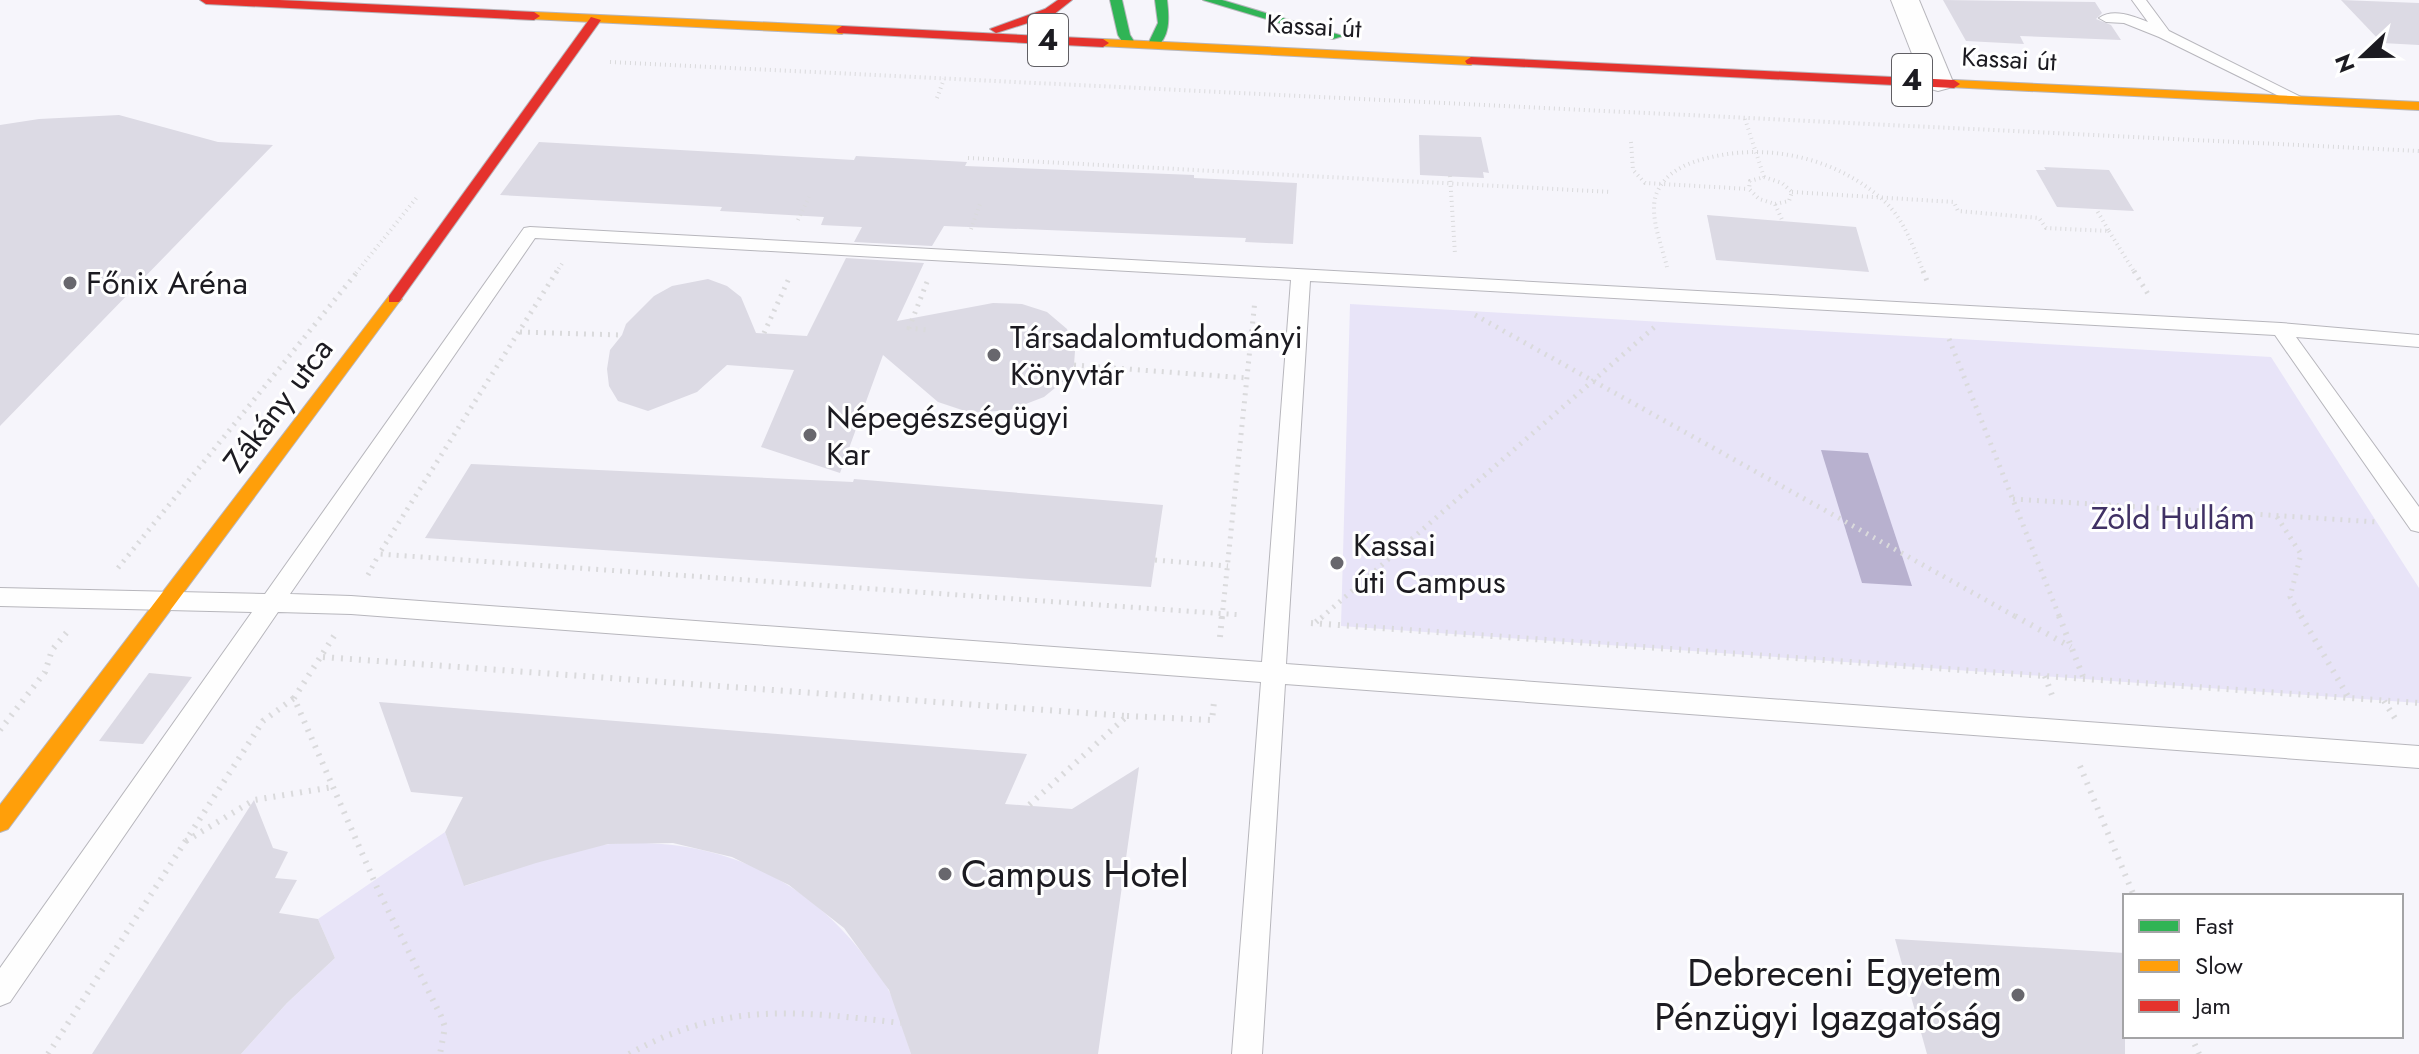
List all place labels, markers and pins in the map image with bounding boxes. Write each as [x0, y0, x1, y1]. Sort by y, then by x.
place label: Főnix Aréna [86, 260, 248, 306]
marker: Főnix Aréna [61, 274, 79, 292]
place label: Társadalomtudományi Könyvtár [1010, 314, 1303, 397]
marker: Társadalomtudományi Könyvtár [985, 346, 1003, 364]
place label: Népegészségügyi Kar [826, 394, 1069, 477]
marker: Népegészségügyi Kar [801, 426, 819, 444]
place label: Kassai úti Campus [1353, 522, 1506, 605]
marker: Kassai úti Campus [1328, 554, 1346, 572]
place label: Campus Hotel [961, 846, 1189, 901]
marker: Campus Hotel [936, 865, 954, 883]
place label: Debreceni Egyetem Pénzügyi Igazgatóság [1654, 945, 2002, 1044]
marker: Debreceni Egyetem Pénzügyi Igazgatóság [2009, 986, 2027, 1004]

